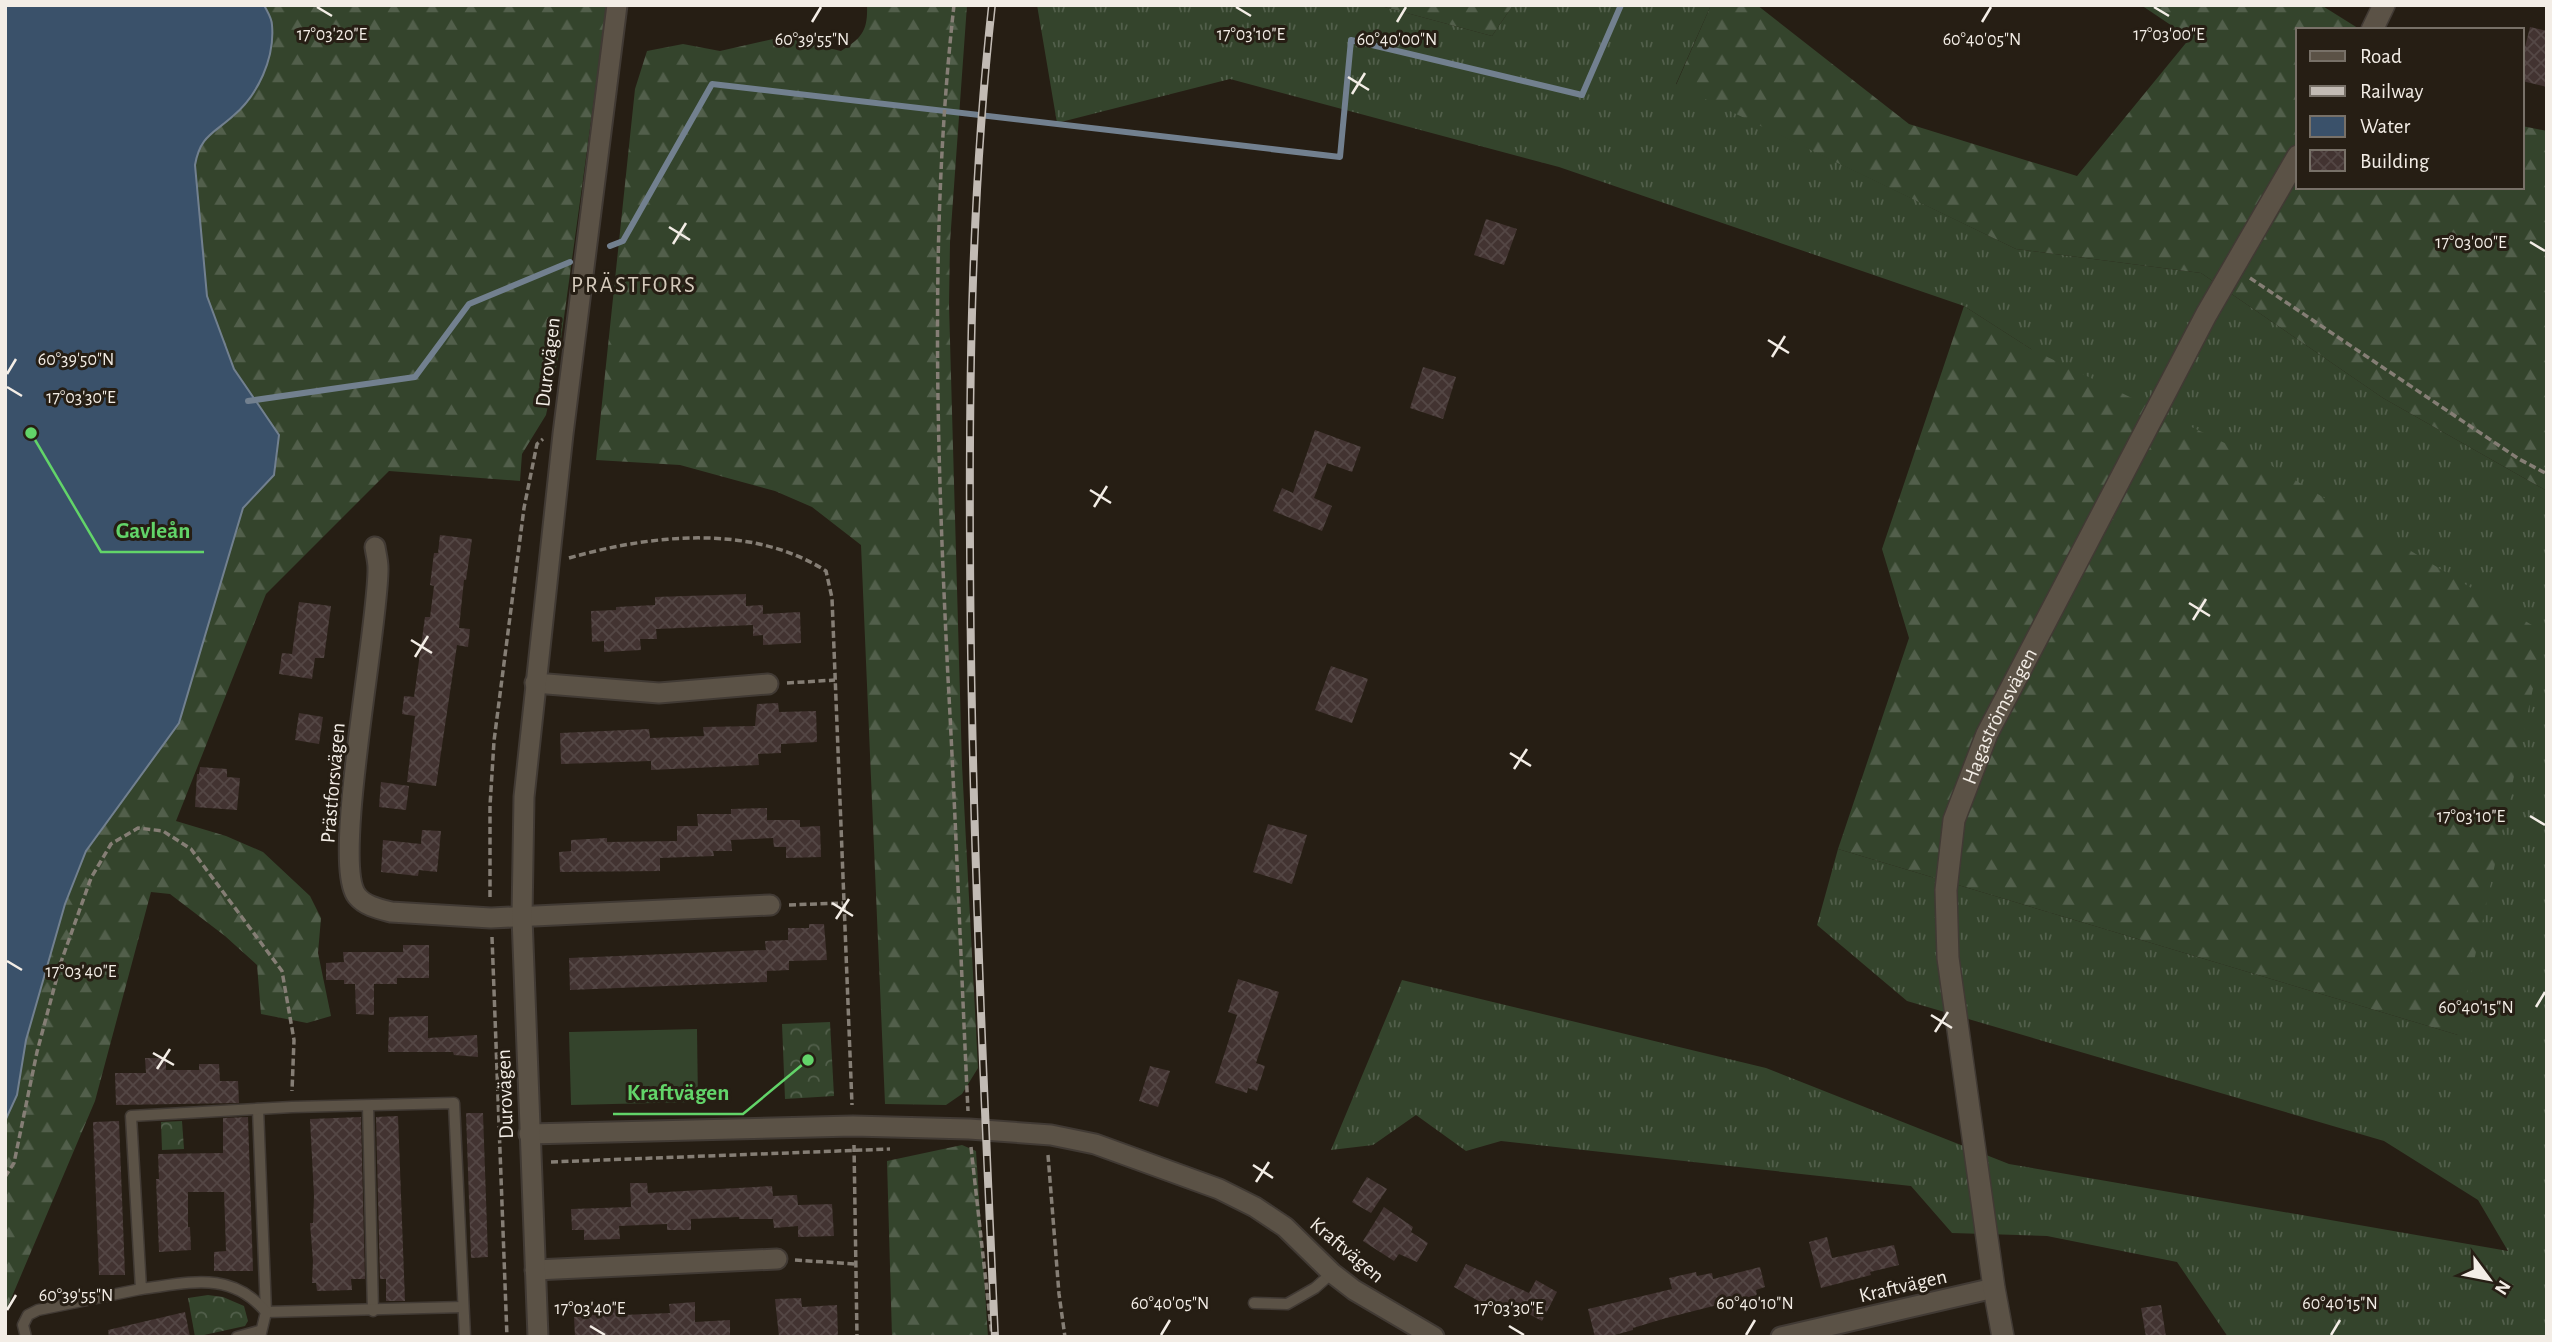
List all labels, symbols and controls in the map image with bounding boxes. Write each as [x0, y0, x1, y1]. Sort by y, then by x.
text: 17°03'20"E [297, 26, 367, 44]
text: 17°03'10"E [1217, 26, 1285, 44]
text: 17°03'00"E [2133, 26, 2205, 44]
legend [2296, 28, 2524, 189]
text: 60°39'55"N [775, 31, 849, 49]
text: 60°40'00"N [1357, 31, 1437, 49]
text: 60°40'05"N [1943, 31, 2021, 49]
text: Road [2360, 46, 2402, 67]
text: Railway [2360, 81, 2423, 102]
text: Water [2360, 116, 2410, 137]
text: Building [2360, 151, 2430, 172]
text: 17°03'00"E [2435, 234, 2507, 252]
district label: PRÄSTFORS [571, 272, 697, 297]
street label: Durovägen [532, 316, 564, 408]
text: 60°39'50"N [38, 351, 114, 369]
text: 17°03'30"E [46, 389, 116, 407]
callout: Gavleån [101, 508, 204, 552]
text: Gavleån [116, 520, 190, 543]
street label: Hagaströmsvägen [1958, 644, 2041, 787]
street label: Prästforsvägen [317, 722, 349, 844]
text: 17°03'10"E [2437, 808, 2505, 826]
text: 17°03'40"E [46, 963, 117, 981]
text: 60°40'15"N [2438, 999, 2514, 1017]
street label: Durovägen [493, 1049, 517, 1139]
callout: Kraftvägen [613, 1070, 743, 1114]
text: Kraftvägen [627, 1082, 729, 1105]
street label: Kraftvägen [1306, 1213, 1388, 1287]
north arrow [2454, 1244, 2524, 1314]
street label: Kraftvägen [1857, 1266, 1949, 1306]
text: N [2491, 1277, 2514, 1298]
text: 60°39'55"N [39, 1287, 113, 1305]
text: 60°40'05"N [1131, 1295, 1209, 1313]
text: 60°40'10"N [1716, 1295, 1794, 1313]
text: 60°40'15"N [2302, 1295, 2378, 1313]
text: 17°03'40"E [555, 1300, 626, 1318]
text: 17°03'30"E [1474, 1300, 1544, 1318]

